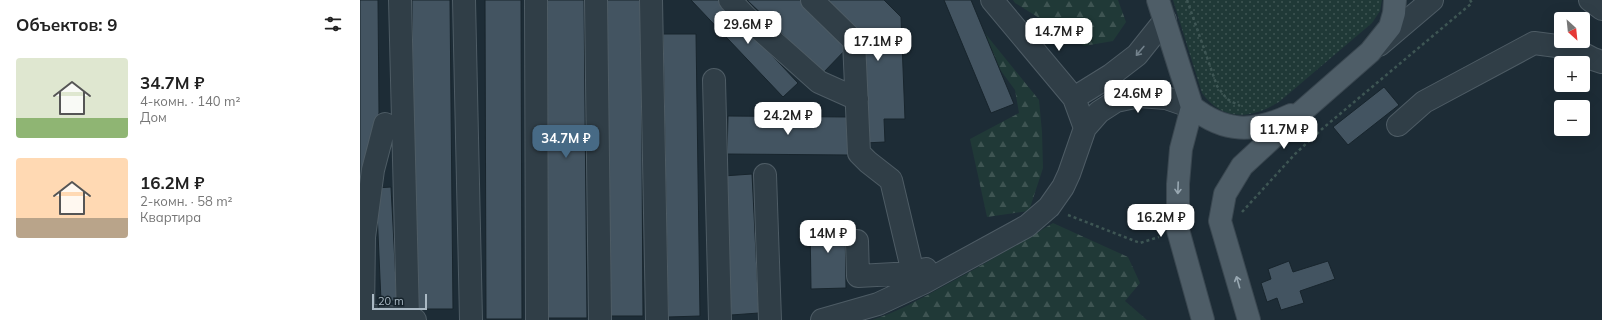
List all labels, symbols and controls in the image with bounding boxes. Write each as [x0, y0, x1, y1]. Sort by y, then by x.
pin: 29.6M ₽ [711, 11, 785, 45]
north arrow [1554, 12, 1590, 48]
map controls [1554, 12, 1590, 136]
icon: filters [322, 13, 344, 35]
text: Объектов: 9 [16, 14, 117, 35]
text: 29.6M ₽ [723, 16, 773, 32]
pin: 14.7M ₽ [1022, 18, 1096, 52]
text: 14.7M ₽ [1034, 23, 1084, 39]
pin: 17.1M ₽ [841, 28, 915, 62]
text: 17.1M ₽ [853, 33, 903, 49]
one-way arrow [1136, 45, 1145, 56]
button: + [1554, 56, 1590, 92]
text: 34.7M ₽ [140, 72, 204, 93]
icon: home [48, 74, 96, 122]
pin: 24.6M ₽ [1101, 80, 1175, 114]
text: 24.6M ₽ [1113, 85, 1163, 101]
text: 4-комн. · 140 m² [140, 93, 240, 109]
button: − [1554, 100, 1590, 136]
pin: 24.2M ₽ [751, 102, 825, 136]
text: 24.2M ₽ [763, 107, 813, 123]
text: Дом [140, 109, 167, 125]
pin: 11.7M ₽ [1247, 116, 1321, 150]
text: 11.7M ₽ [1259, 121, 1309, 137]
pin: 34.7M ₽ [529, 125, 603, 159]
text: 34.7M ₽ [541, 130, 591, 146]
text: 16.2M ₽ [140, 172, 204, 193]
icon: home [48, 174, 96, 222]
one-way arrow [1174, 181, 1182, 194]
text: 2-комн. · 58 m² [140, 193, 233, 209]
pin: 16.2M ₽ [1124, 204, 1198, 238]
text: Квартира [140, 209, 201, 225]
text: 16.2M ₽ [1136, 209, 1186, 225]
pin: 14M ₽ [800, 220, 856, 254]
text: 14M ₽ [809, 225, 847, 241]
one-way arrow [1234, 276, 1241, 289]
scale bar [372, 292, 427, 311]
text: 20 m [378, 294, 404, 308]

